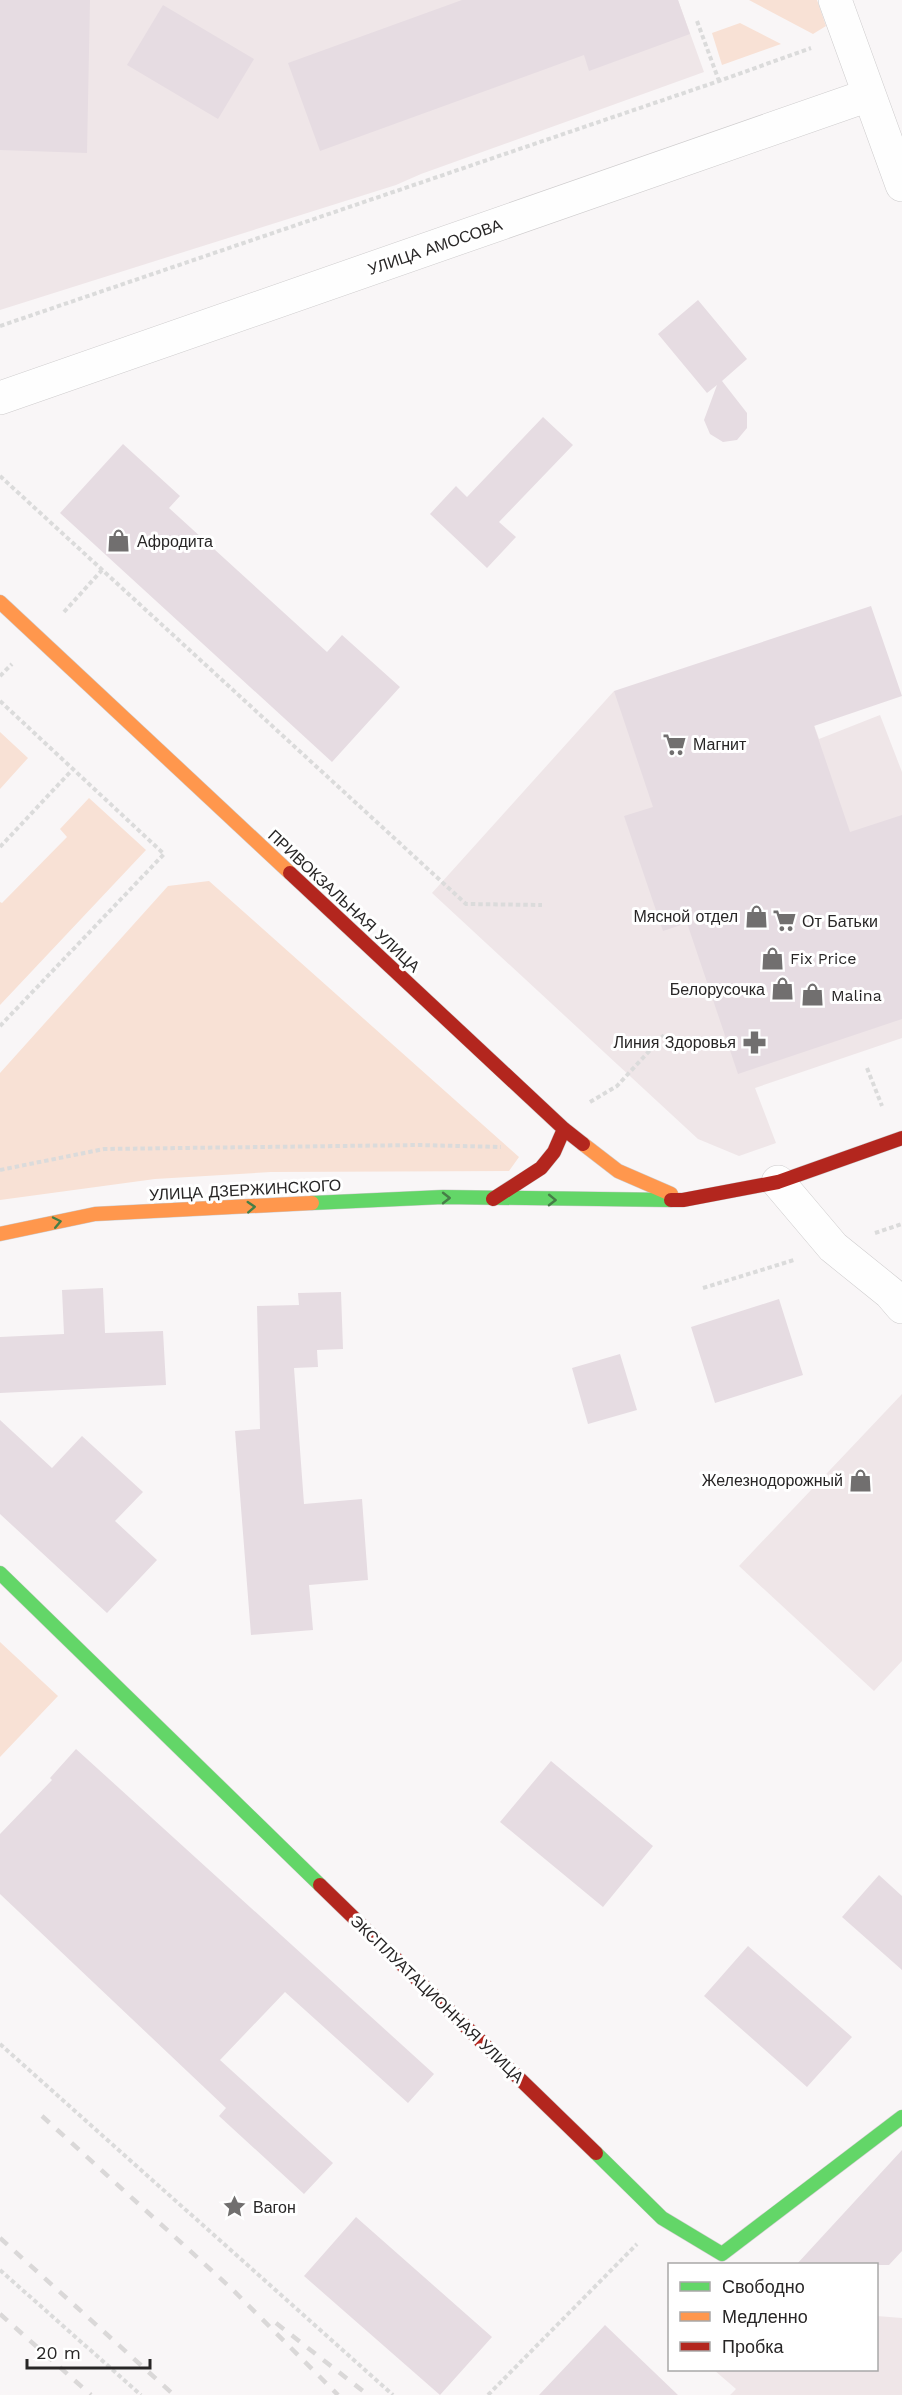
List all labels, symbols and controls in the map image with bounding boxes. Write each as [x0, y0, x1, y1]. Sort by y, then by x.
street label: УЛИЦА АМОСОВА [365, 215, 505, 279]
shop icon: Афродита [106, 528, 132, 554]
place label: Афродита [137, 532, 213, 551]
supermarket icon: Магнит [662, 731, 688, 757]
place label: Магнит [693, 735, 747, 754]
street label: ПРИВОКЗАЛЬНАЯ УЛИЦА [264, 826, 424, 977]
shop icon: Мясной отдел [743, 903, 769, 929]
place label: Мясной отдел [633, 907, 738, 926]
supermarket icon: От Батьки [771, 908, 797, 934]
place label: От Батьки [802, 912, 878, 931]
shop icon: Fix Price [759, 945, 785, 971]
place label: Fix Price [790, 949, 856, 968]
shop icon: Белорусочка [770, 976, 796, 1002]
place label: Белорусочка [670, 980, 765, 999]
shop icon: Malina [800, 982, 826, 1008]
place label: Malina [831, 986, 882, 1005]
pharmacy icon: Линия Здоровья [741, 1029, 767, 1055]
place label: Линия Здоровья [613, 1033, 736, 1052]
street label: УЛИЦА ДЗЕРЖИНСКОГО [148, 1175, 342, 1205]
one-way arrow [442, 1192, 451, 1204]
one-way arrow [547, 1193, 556, 1206]
one-way arrow [247, 1200, 256, 1213]
one-way arrow [52, 1216, 62, 1229]
shop icon: Железнодорожный [848, 1467, 874, 1493]
place label: Железнодорожный [702, 1471, 843, 1490]
street label: ЭКСПЛУАТАЦИОННАЯ УЛИЦА [346, 1911, 528, 2087]
place icon: Вагон [222, 2194, 248, 2220]
place label: Вагон [253, 2198, 296, 2217]
legend [668, 2263, 878, 2371]
text: Свободно [722, 2276, 805, 2297]
text: Медленно [722, 2306, 808, 2327]
scale bar [27, 2332, 150, 2370]
text: Пробка [722, 2336, 785, 2357]
text: 20 m [36, 2342, 81, 2363]

